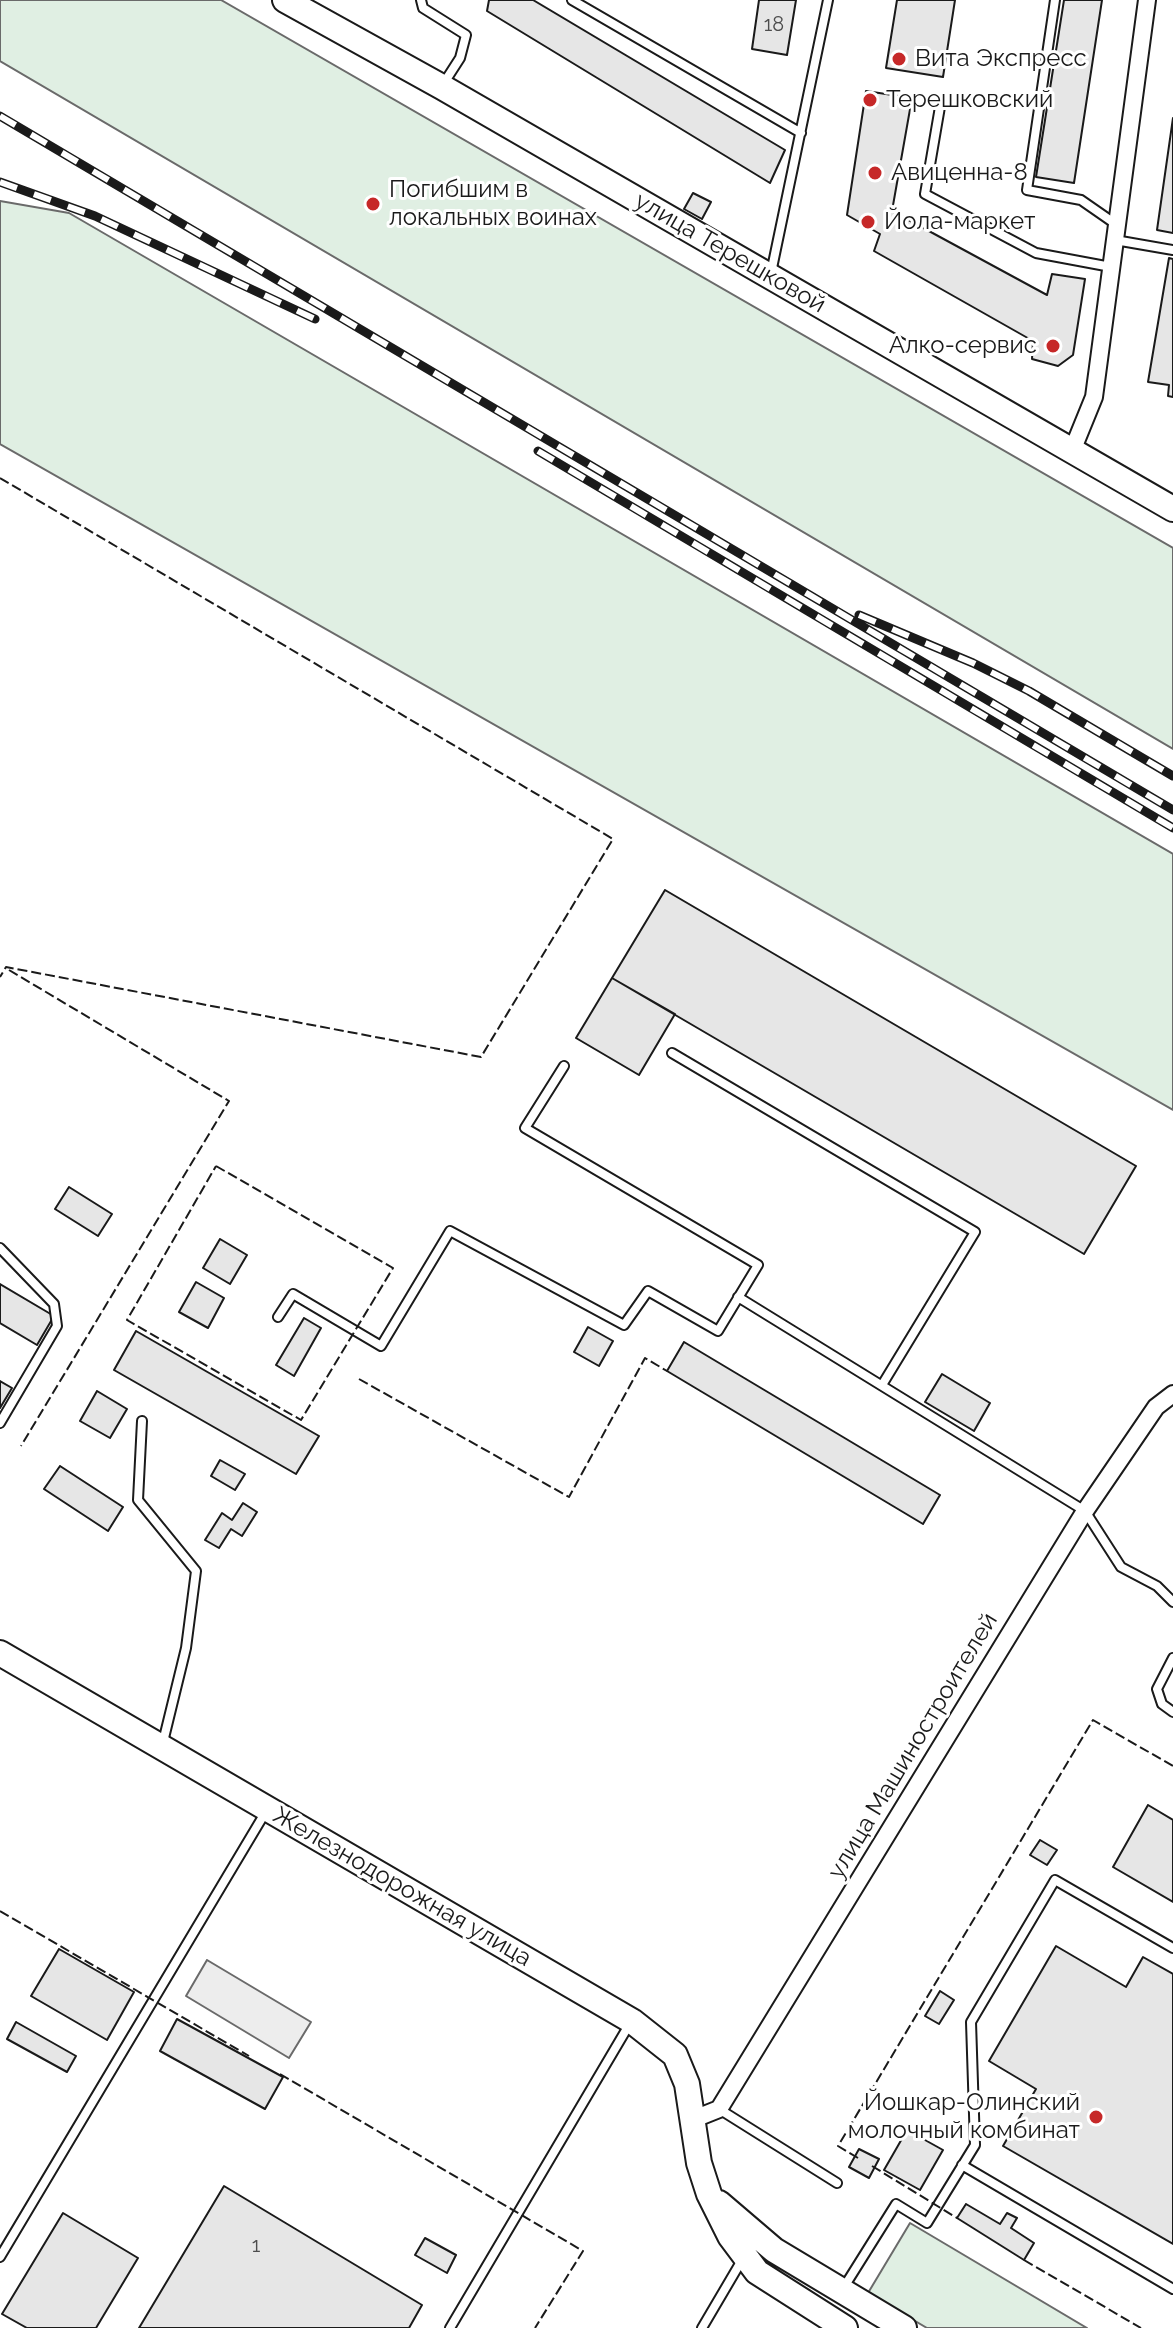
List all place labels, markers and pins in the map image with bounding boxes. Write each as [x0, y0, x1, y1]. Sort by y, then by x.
place label: Вита Экспресс [915, 45, 1087, 73]
marker: Вита Экспресс [890, 50, 908, 68]
place label: Терешковский [886, 86, 1053, 114]
marker: Терешковский [861, 91, 879, 109]
place label: Авиценна-8 [891, 159, 1028, 187]
marker: Авиценна-8 [866, 164, 884, 182]
place label: Погибшим в локальных воинах [389, 176, 597, 232]
marker: Погибшим в локальных воинах [364, 195, 382, 213]
place label: Йола-маркет [884, 208, 1035, 236]
marker: Йола-маркет [859, 213, 877, 231]
place label: Алко-сервис [889, 332, 1037, 360]
marker: Алко-сервис [1044, 337, 1062, 355]
place label: Йошкар-Олинский молочный комбинат [848, 2089, 1080, 2145]
marker: Йошкар-Олинский молочный комбинат [1087, 2108, 1105, 2126]

